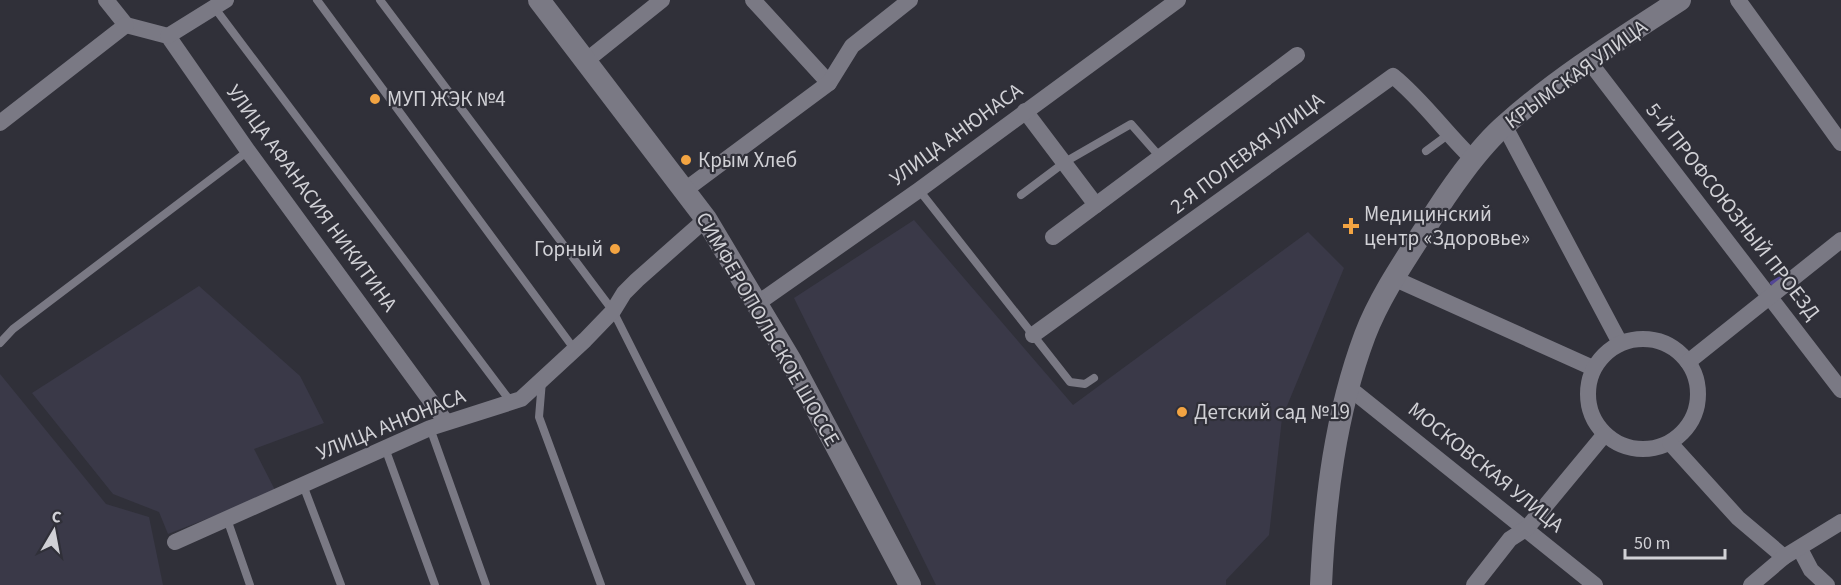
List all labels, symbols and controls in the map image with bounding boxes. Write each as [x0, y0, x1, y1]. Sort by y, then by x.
street label: КРЫМСКАЯ УЛИЦА [1499, 12, 1654, 136]
street label: УЛИЦА АНЮНАСА [883, 75, 1029, 193]
street label: УЛИЦА АФАНАСИЯ НИКИТИНА [219, 78, 405, 318]
place label: МУП ЖЭК №4 [387, 84, 506, 114]
street label: 2-Я ПОЛЕВАЯ УЛИЦА [1164, 85, 1331, 221]
marker: МУП ЖЭК №4 [368, 92, 382, 106]
street label: 5-Й ПРОФСОЮЗНЫЙ ПРОЕЗД [1639, 96, 1827, 326]
place label: Крым Хлеб [698, 145, 797, 175]
marker: Крым Хлеб [679, 153, 693, 167]
place label: Медицинский центр «Здоровье» [1364, 199, 1530, 253]
street label: СИМФЕРОПОЛЬСКОЕ ШОССЕ [689, 206, 847, 452]
marker: Медицинский центр «Здоровье» [1342, 217, 1360, 235]
place label: Горный [534, 234, 603, 264]
marker: Горный [608, 242, 622, 256]
street label: УЛИЦА АНЮНАСА [312, 380, 470, 468]
street label: МОСКОВСКАЯ УЛИЦА [1402, 395, 1571, 540]
place label: Детский сад №19 [1194, 397, 1350, 427]
marker: Детский сад №19 [1175, 405, 1189, 419]
north arrow [24, 501, 84, 561]
text: С [50, 506, 63, 529]
scale bar [1625, 522, 1726, 560]
text: 50 m [1634, 531, 1670, 556]

